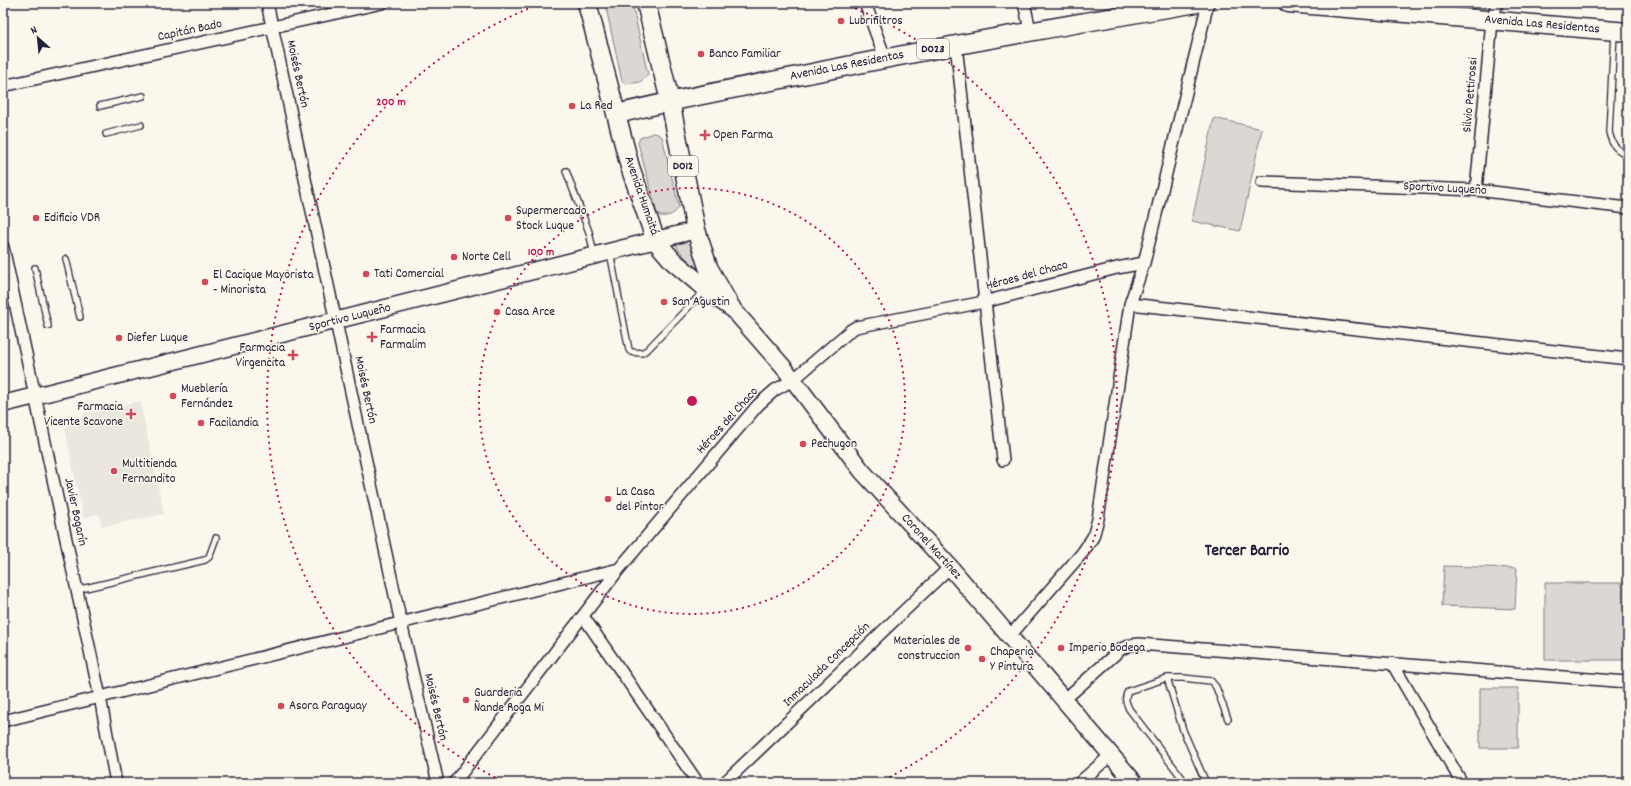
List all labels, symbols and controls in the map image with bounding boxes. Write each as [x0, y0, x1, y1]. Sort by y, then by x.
street label: Avenida Las Residentas [1484, 10, 1600, 40]
place label: Lubrifiltros [849, 12, 903, 31]
street label: Capitán Bado [156, 15, 224, 47]
marker: Lubrifiltros [836, 16, 846, 26]
north arrow [18, 18, 58, 58]
text: N [28, 22, 41, 39]
street label: Moisés Bertón [281, 38, 313, 110]
road number: D023 [917, 39, 949, 59]
place label: Banco Familiar [709, 45, 781, 64]
street label: Avenida Las Residentas [788, 46, 906, 86]
marker: Banco Familiar [696, 49, 706, 59]
street label: Silvio Pettirossi [1458, 56, 1484, 133]
text: 200 m [376, 94, 406, 111]
place label: La Red [580, 97, 613, 116]
marker: La Red [567, 101, 577, 111]
place label: Open Farma [713, 126, 774, 145]
marker: Open Farma [700, 130, 710, 140]
street label: Avenida Humaitá [619, 154, 664, 239]
road number: D012 [668, 156, 698, 176]
street label: Sportivo Luqueño [1403, 177, 1487, 201]
place label: Supermercado Stock Luque [516, 202, 587, 236]
place label: Edificio VDR [44, 209, 100, 228]
marker: Edificio VDR [31, 213, 41, 223]
marker: Supermercado Stock Luque [503, 213, 513, 223]
text: 100 m [528, 244, 554, 261]
place label: Norte Cell [462, 248, 511, 267]
marker: Norte Cell [449, 252, 459, 262]
street label: Héroes del Chaco [984, 256, 1070, 296]
place label: Tati Comercial [374, 265, 444, 284]
place label: El Cacique Mayorista - Minorista [213, 266, 314, 300]
marker: Tati Comercial [361, 269, 371, 279]
marker: El Cacique Mayorista - Minorista [200, 277, 210, 287]
place label: San Agustin [672, 293, 730, 312]
marker: San Agustin [659, 297, 669, 307]
street label: Sportivo Luqueño [307, 299, 393, 337]
place label: Casa Arce [505, 303, 555, 322]
marker: Casa Arce [492, 307, 502, 317]
place label: Farmacia Farmalim [380, 321, 426, 355]
place label: Diefer Luque [127, 329, 188, 348]
marker: Farmacia Farmalim [367, 332, 377, 342]
marker: Diefer Luque [114, 333, 124, 343]
place label: Farmacia Virgencita [236, 339, 286, 373]
marker: Farmacia Virgencita [288, 350, 298, 360]
street label: Moisés Bertón [349, 354, 381, 426]
place label: Mueblería Fernández [181, 380, 233, 414]
street label: Héroes del Chaco [693, 383, 763, 459]
marker: Mueblería Fernández [168, 391, 178, 401]
centre of rings [685, 394, 699, 408]
place label: Farmacia Vicente Scavone [44, 398, 124, 432]
marker: Farmacia Vicente Scavone [126, 409, 136, 419]
place label: Facilandia [209, 414, 259, 433]
marker: Facilandia [196, 418, 206, 428]
place label: Pechugon [811, 435, 857, 454]
marker: Pechugon [798, 439, 808, 449]
place label: Multitienda Fernandito [122, 455, 177, 489]
marker: Multitienda Fernandito [109, 466, 119, 476]
street label: Javier Bogarín [59, 476, 91, 548]
place label: La Casa del Pintor [616, 483, 664, 517]
marker: La Casa del Pintor [603, 494, 613, 504]
street label: Coronel Martínez [896, 510, 966, 584]
district label: Tercer Barrio [1205, 540, 1290, 564]
street label: Inmaculada Concepción [779, 618, 875, 712]
place label: Materiales de construccion [893, 632, 960, 666]
place label: Imperio Bodega [1069, 639, 1146, 658]
marker: Materiales de construccion [963, 643, 973, 653]
place label: Chaperia Y Pintura [990, 643, 1034, 677]
marker: Imperio Bodega [1056, 643, 1066, 653]
marker: Chaperia Y Pintura [977, 654, 987, 664]
street label: Moisés Bertón [418, 671, 452, 743]
place label: Guarderia Ñande Roga Mi [474, 684, 544, 718]
marker: Guarderia Ñande Roga Mi [461, 695, 471, 705]
place label: Asora Paraguay [289, 697, 368, 716]
marker: Asora Paraguay [276, 701, 286, 711]

